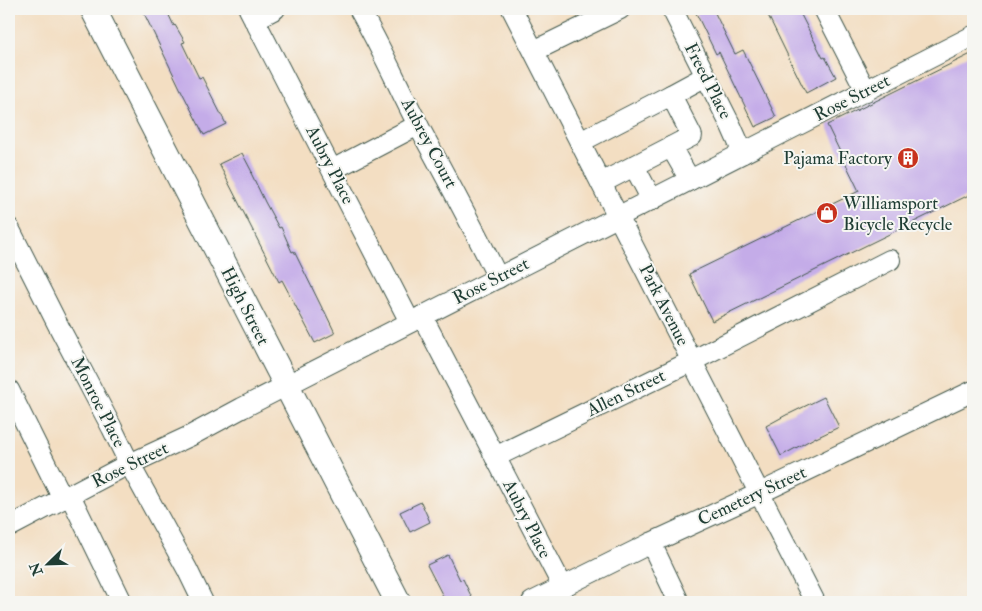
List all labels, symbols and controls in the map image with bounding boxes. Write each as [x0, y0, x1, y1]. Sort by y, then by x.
street label: Freed Place [679, 39, 737, 123]
street label: Rose Street [810, 69, 894, 127]
street label: Aubrey Court [395, 93, 462, 192]
street label: Aubry Place [300, 121, 360, 209]
building icon: Pajama Factory [896, 146, 920, 170]
place label: Pajama Factory [783, 147, 893, 170]
place label: Williamsport Bicycle Recycle [842, 192, 953, 236]
shop icon: Williamsport Bicycle Recycle [815, 201, 839, 225]
street label: Rose Street [449, 252, 533, 310]
street label: Park Avenue [634, 260, 695, 350]
street label: High Street [215, 263, 275, 349]
street label: Monroe Place [65, 353, 131, 452]
street label: Allen Street [582, 364, 669, 422]
street label: Rose Street [88, 437, 172, 493]
street label: Cemetery Street [694, 461, 810, 531]
street label: Aubry Place [497, 475, 557, 563]
north arrow [22, 538, 72, 588]
text: N [26, 559, 47, 579]

